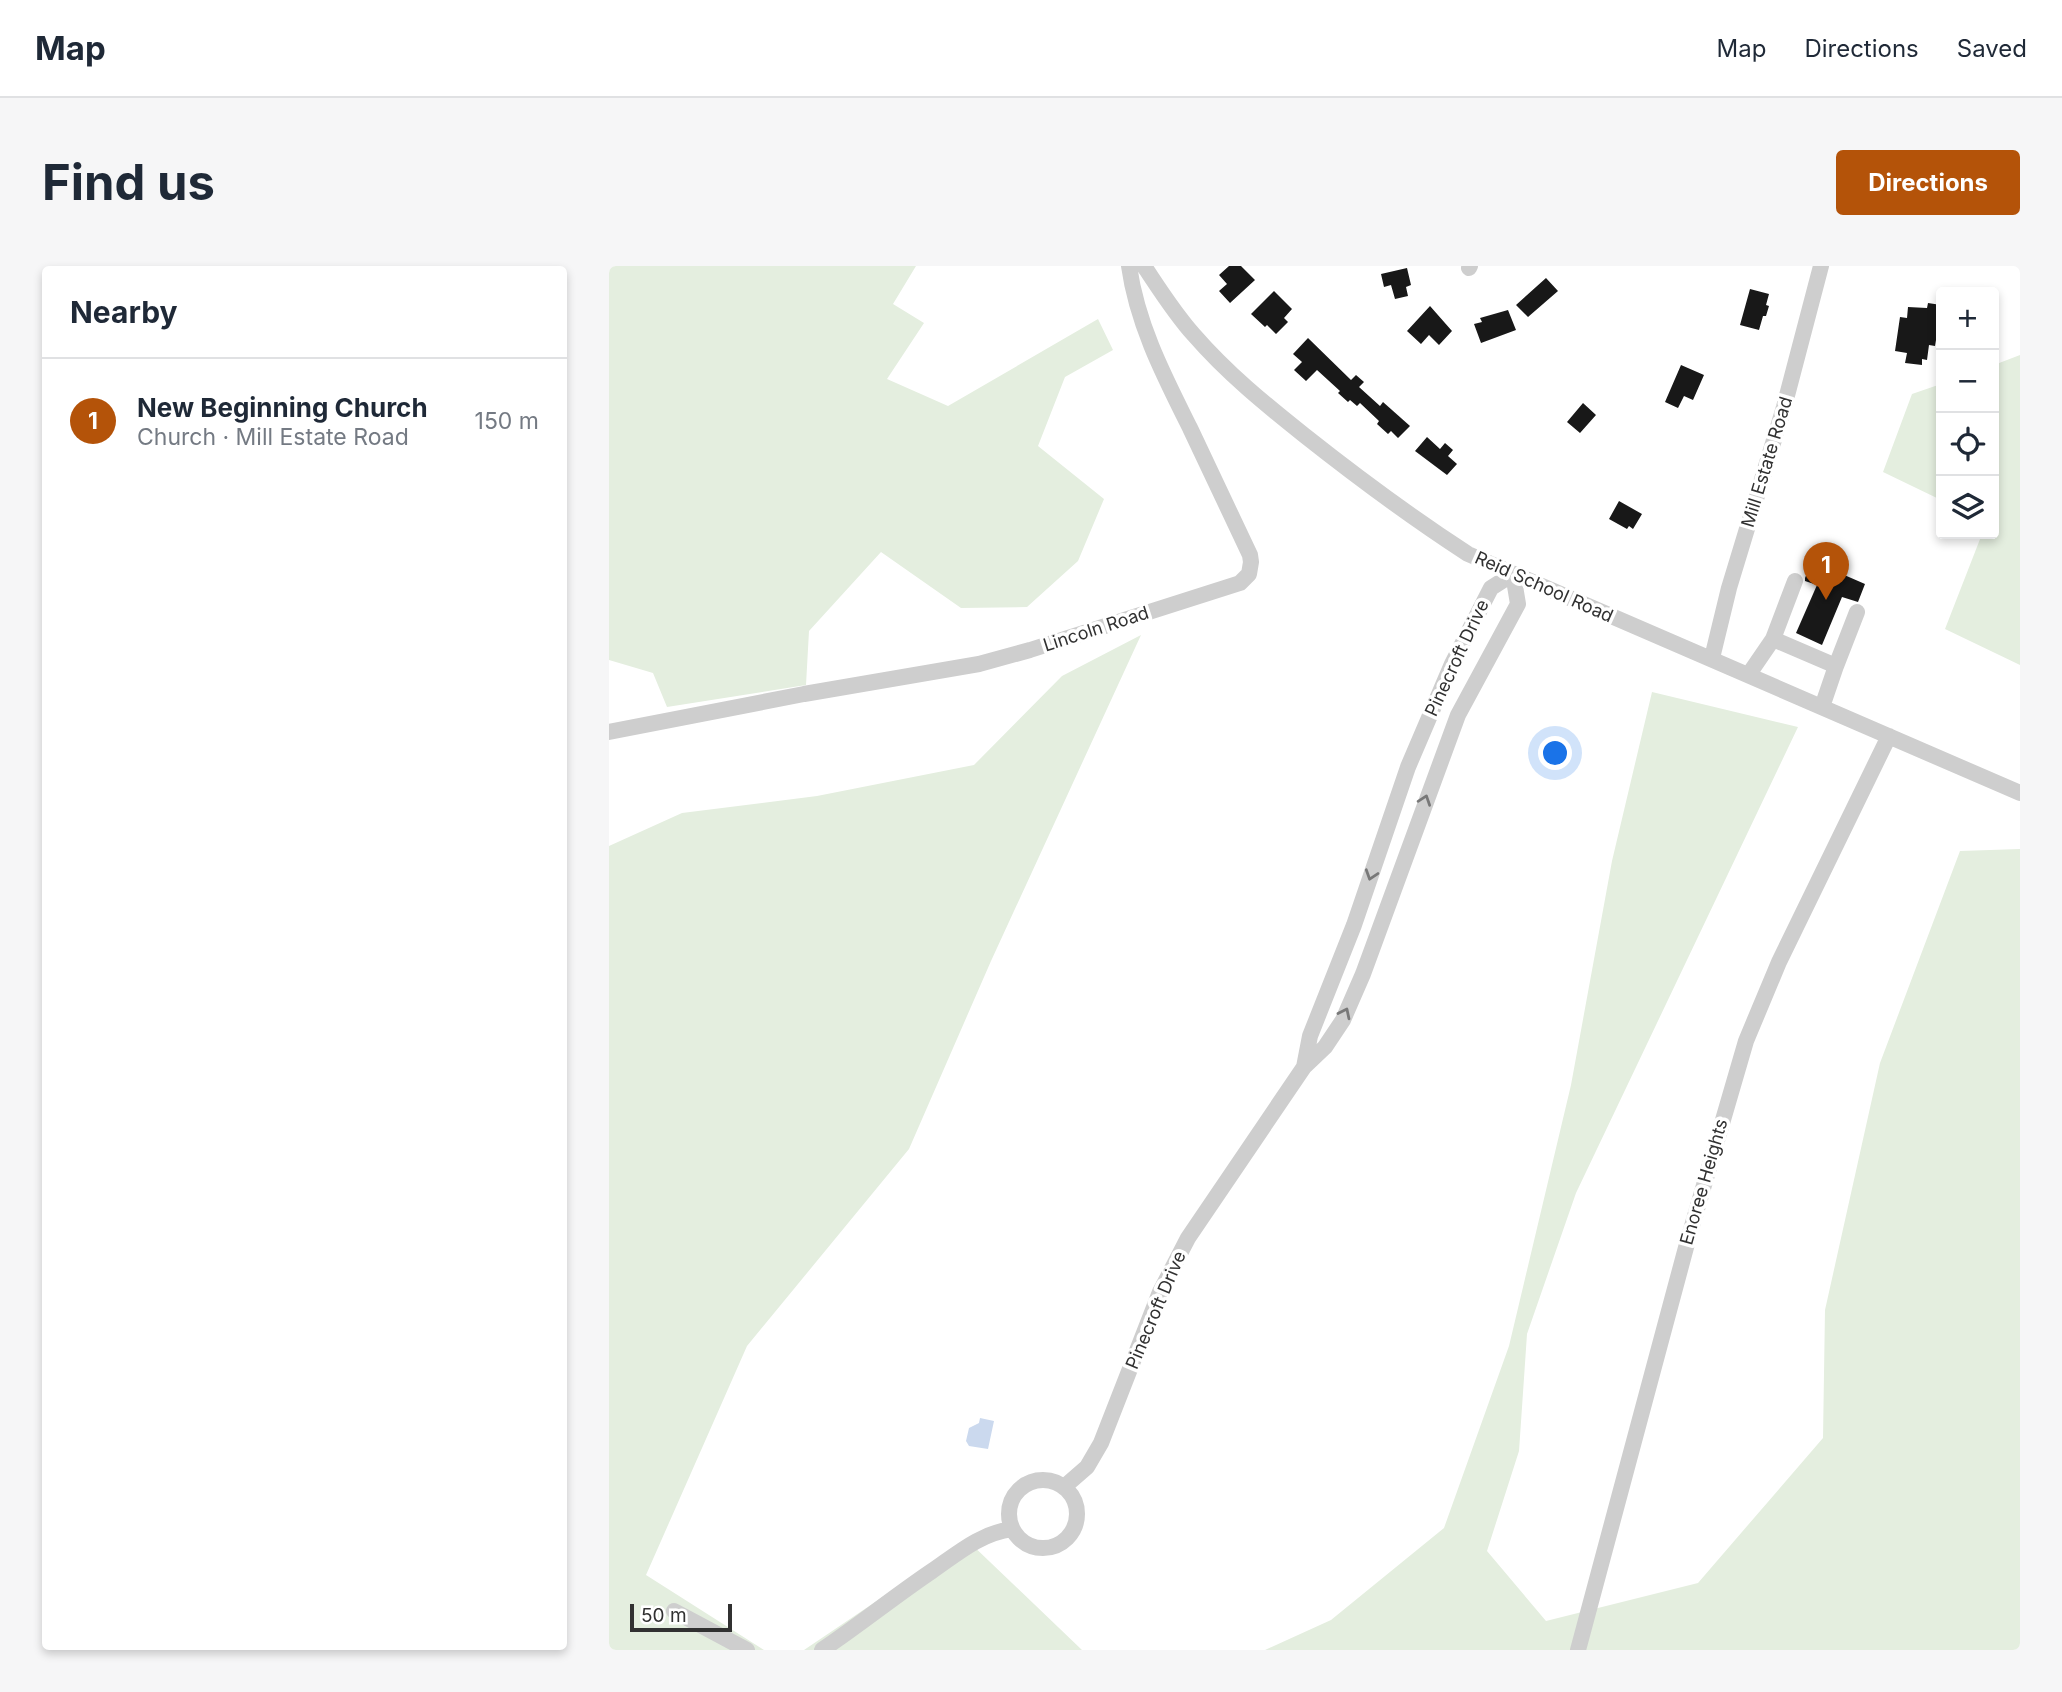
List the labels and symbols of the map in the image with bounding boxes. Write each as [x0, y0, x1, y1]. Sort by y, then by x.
street label: Mill Estate Road [1737, 394, 1796, 530]
pin: 1 [1803, 542, 1849, 600]
street label: Reid School Road [1472, 547, 1617, 626]
street label: Pinecroft Drive [1420, 596, 1493, 719]
street label: Lincoln Road [1040, 602, 1151, 655]
your location [1538, 736, 1572, 770]
one-way arrow [1417, 795, 1431, 807]
one-way arrow [1365, 869, 1379, 881]
one-way arrow [1337, 1008, 1351, 1020]
street label: Enoree Heights [1676, 1117, 1732, 1247]
street label: Pinecroft Drive [1121, 1248, 1190, 1372]
scale bar [630, 1601, 731, 1633]

